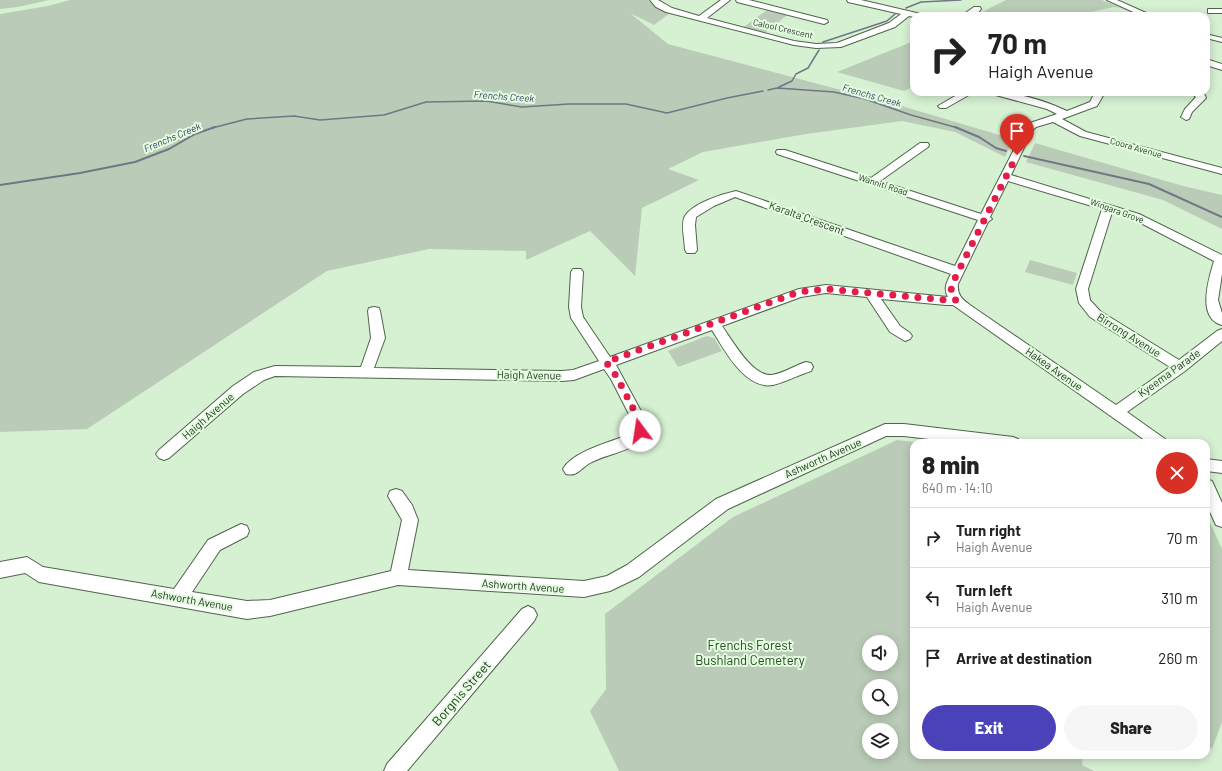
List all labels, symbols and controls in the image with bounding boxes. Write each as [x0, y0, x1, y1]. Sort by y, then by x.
street label: Calool Crescent [752, 16, 814, 41]
text: 70 m [988, 26, 1047, 60]
icon: right [922, 28, 974, 80]
text: Haigh Avenue [988, 60, 1094, 82]
water label: Frenchs Creek [841, 81, 903, 109]
water label: Frenchs Creek [473, 88, 535, 104]
pin [1000, 114, 1034, 155]
water label: Frenchs Creek [142, 120, 202, 154]
icon: arrive [1006, 120, 1028, 142]
street label: Coora Avenue [1109, 135, 1164, 160]
street label: Wanniti Road [857, 171, 909, 198]
street label: Wingara Grove [1089, 196, 1146, 225]
street label: Karalta Crescent [768, 198, 847, 237]
street label: Birrong Avenue [1095, 310, 1164, 359]
street label: Hakea Avenue [1023, 344, 1085, 393]
street label: Kyeema Parade [1135, 346, 1202, 399]
street label: Haigh Avenue [497, 367, 562, 382]
street label: Haigh Avenue [179, 389, 236, 442]
position arrow [619, 410, 661, 452]
street label: Ashworth Avenue [782, 435, 863, 480]
text: 8 min [922, 450, 979, 479]
button: close [1156, 452, 1198, 494]
text: 640 m · 14:10 [922, 480, 993, 496]
text: Turn right [956, 521, 1021, 539]
icon: right [922, 527, 944, 549]
text: 70 m [1167, 529, 1198, 547]
text: Haigh Avenue [956, 539, 1032, 555]
street label: Ashworth Avenue [481, 576, 565, 595]
text: Turn left [956, 581, 1012, 599]
street label: Ashworth Avenue [150, 586, 234, 613]
icon: left [922, 587, 944, 609]
text: 310 m [1161, 589, 1198, 607]
text: Haigh Avenue [956, 599, 1032, 615]
map controls [862, 635, 898, 759]
button: sound [862, 635, 898, 671]
park label: Frenchs Forest Bushland Cemetery [695, 637, 805, 668]
icon: arrive [922, 647, 944, 669]
text: Arrive at destination [956, 649, 1092, 667]
text: 260 m [1158, 649, 1198, 667]
street label: Borgnis Street [428, 657, 494, 729]
button: search [862, 679, 898, 715]
button: Exit [922, 705, 1056, 751]
button: Share [1064, 705, 1198, 751]
button: layers [862, 723, 898, 759]

